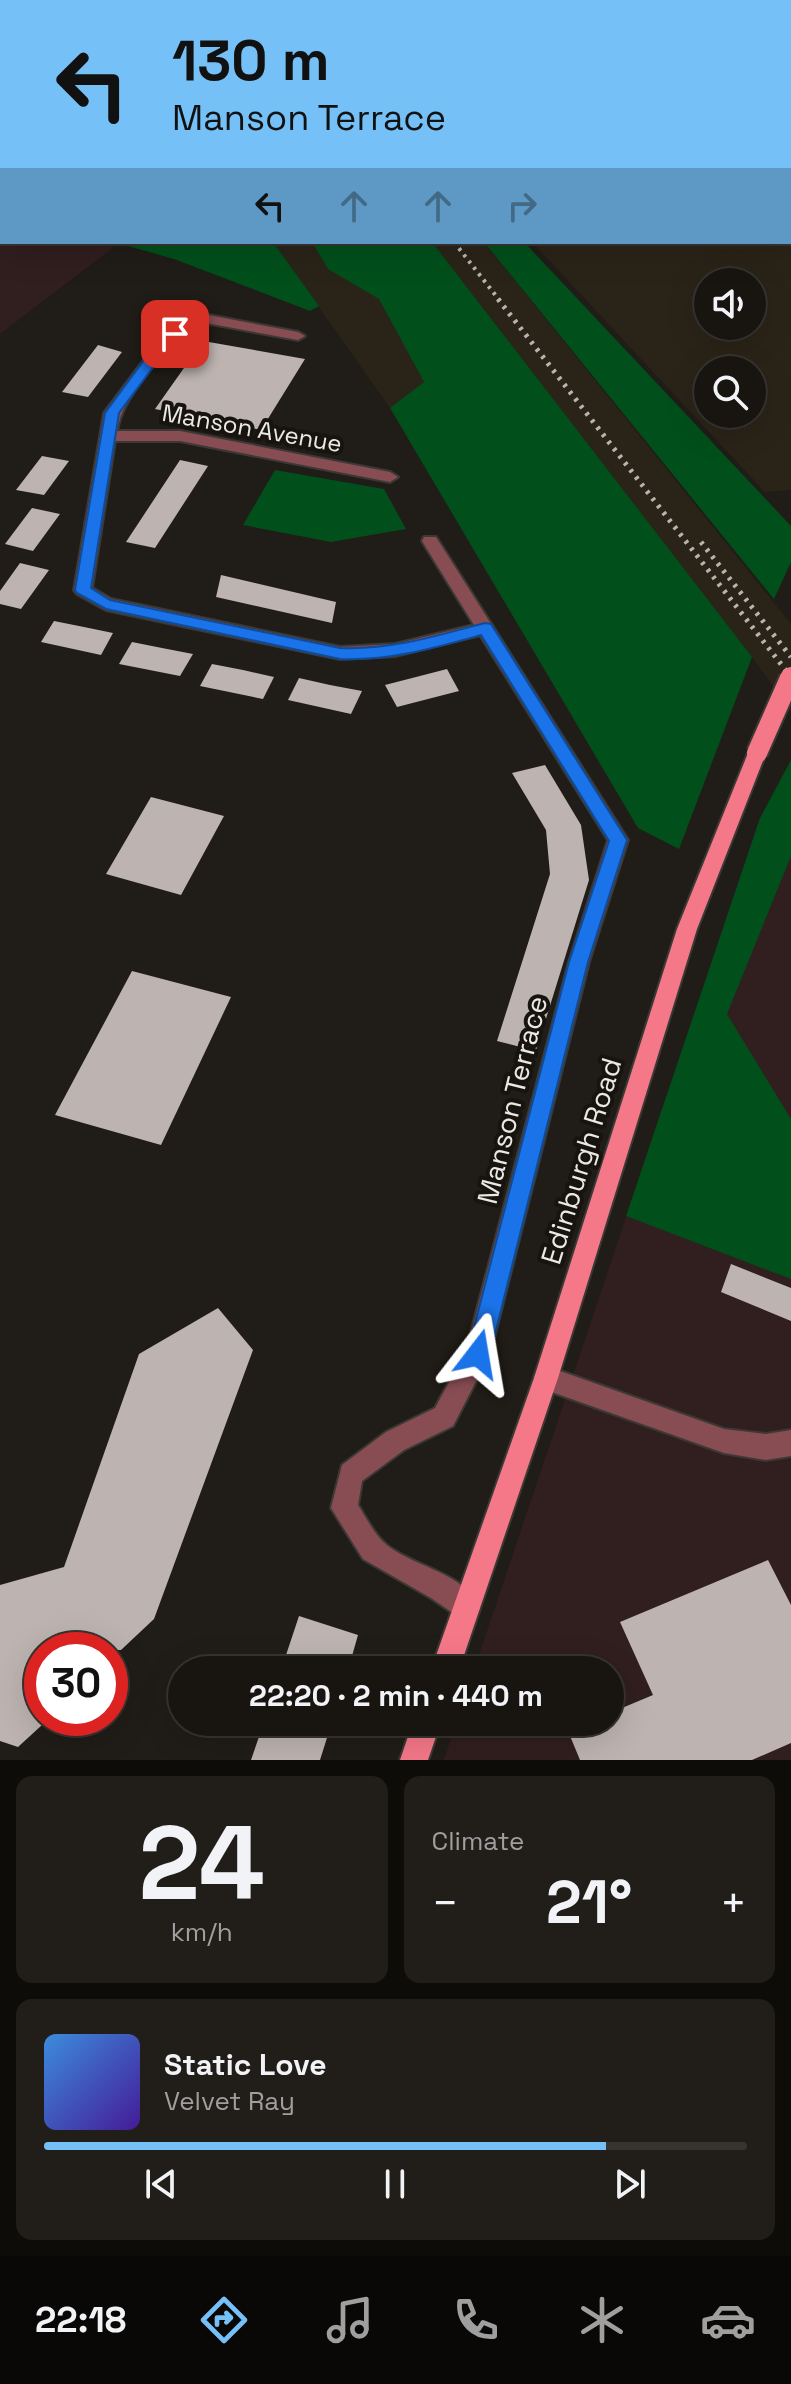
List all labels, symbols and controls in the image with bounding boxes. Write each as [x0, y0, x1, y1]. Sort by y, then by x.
text: 130 m [172, 25, 330, 96]
icon: left [40, 32, 144, 136]
text: Manson Terrace [172, 95, 446, 141]
icon: left [248, 184, 292, 228]
icon: ahead [332, 184, 376, 228]
icon: ahead [416, 184, 460, 228]
icon: right [500, 184, 544, 228]
map controls [694, 268, 766, 428]
button: sound [694, 268, 766, 340]
pin [141, 300, 209, 368]
icon: arrive [153, 312, 197, 356]
button: search [694, 356, 766, 428]
street label: Manson Avenue [160, 397, 344, 459]
street label: Manson Terrace [469, 992, 555, 1208]
street label: Edinburgh Road [532, 1053, 630, 1269]
position arrow [436, 1312, 520, 1396]
speed limit sign: 30 [24, 1632, 128, 1736]
text: 22:20 · 2 min · 440 m [249, 1676, 543, 1715]
text: 24 [139, 1797, 265, 1929]
text: Climate [432, 1824, 524, 1858]
text: 21° [546, 1864, 632, 1941]
text: − [432, 1875, 459, 1931]
text: + [720, 1875, 747, 1931]
text: km/h [171, 1915, 233, 1949]
text: Static Love [164, 2045, 327, 2084]
text: Velvet Ray [164, 2084, 295, 2118]
icon: previous [139, 2162, 183, 2206]
icon: pause [373, 2162, 417, 2206]
icon: next [608, 2162, 652, 2206]
icon: directions [196, 2292, 252, 2348]
icon: music [322, 2292, 378, 2348]
icon: phone [448, 2292, 504, 2348]
icon: climate [574, 2292, 630, 2348]
icon: car [700, 2292, 756, 2348]
text: 22:18 [35, 2297, 126, 2343]

